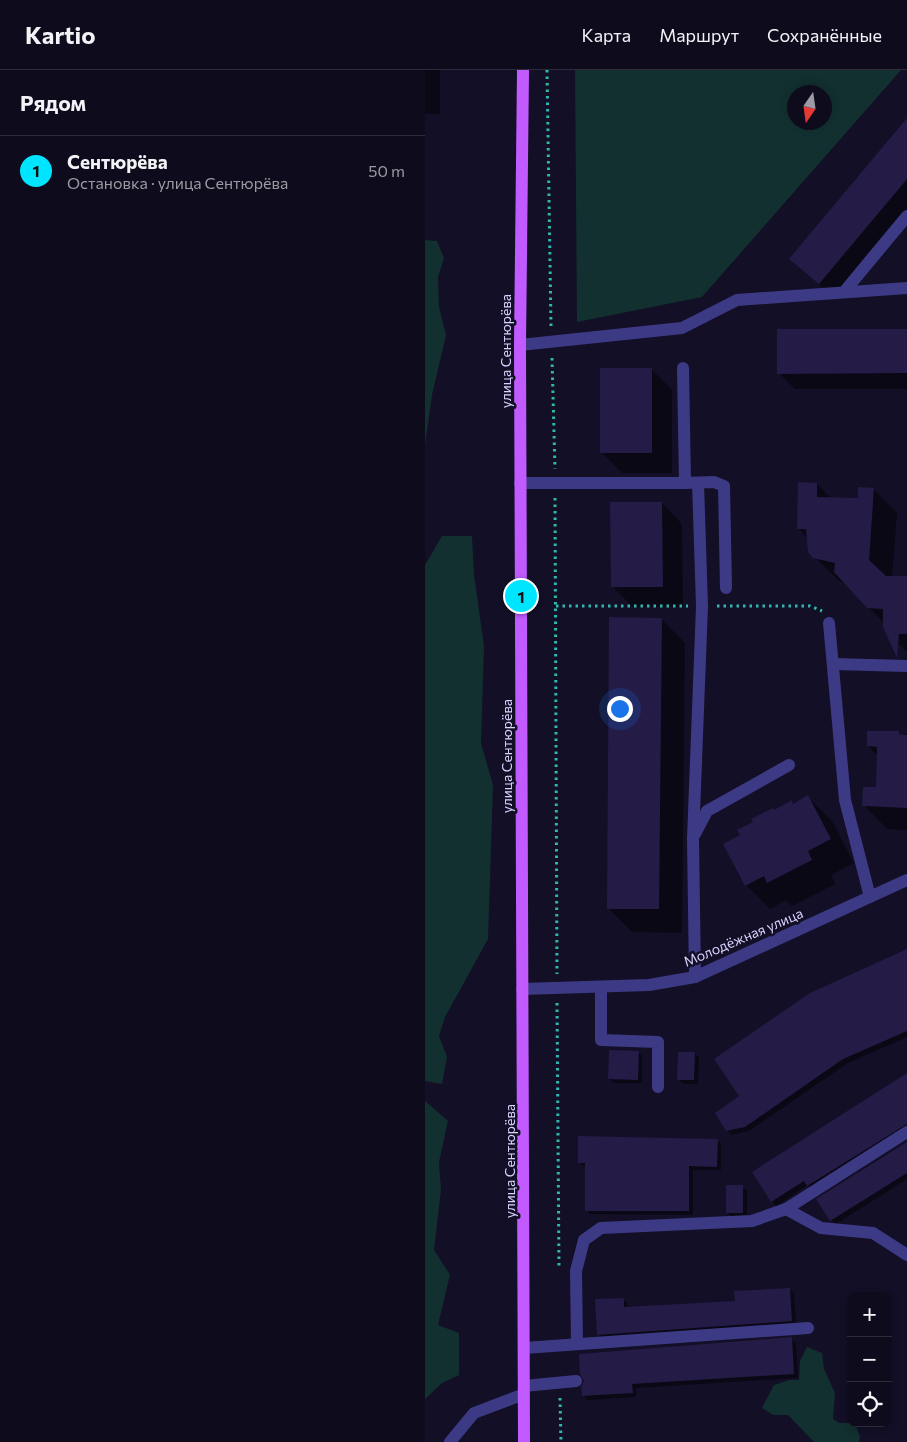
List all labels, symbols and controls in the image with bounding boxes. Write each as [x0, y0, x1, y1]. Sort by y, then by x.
text: Kartio [25, 20, 95, 49]
text: Карта [582, 24, 631, 46]
text: Маршрут [659, 24, 739, 46]
text: Сохранённые [767, 24, 882, 46]
north arrow [787, 85, 832, 130]
text: Рядом [20, 90, 86, 115]
text: Сентюрёва [67, 150, 168, 173]
text: 1 [32, 161, 40, 180]
text: 50 m [368, 161, 405, 180]
text: Остановка · улица Сентюрёва [67, 173, 288, 192]
street label: улица Сентюрёва [497, 294, 514, 408]
pin: 1 [505, 577, 537, 615]
your location [607, 696, 633, 722]
street label: улица Сентюрёва [498, 699, 515, 813]
street label: Молодёжная улица [681, 904, 805, 970]
street label: улица Сентюрёва [501, 1104, 518, 1218]
map controls [847, 1292, 892, 1427]
button: + [847, 1292, 892, 1337]
button: − [847, 1337, 892, 1382]
button: locate [847, 1382, 892, 1427]

